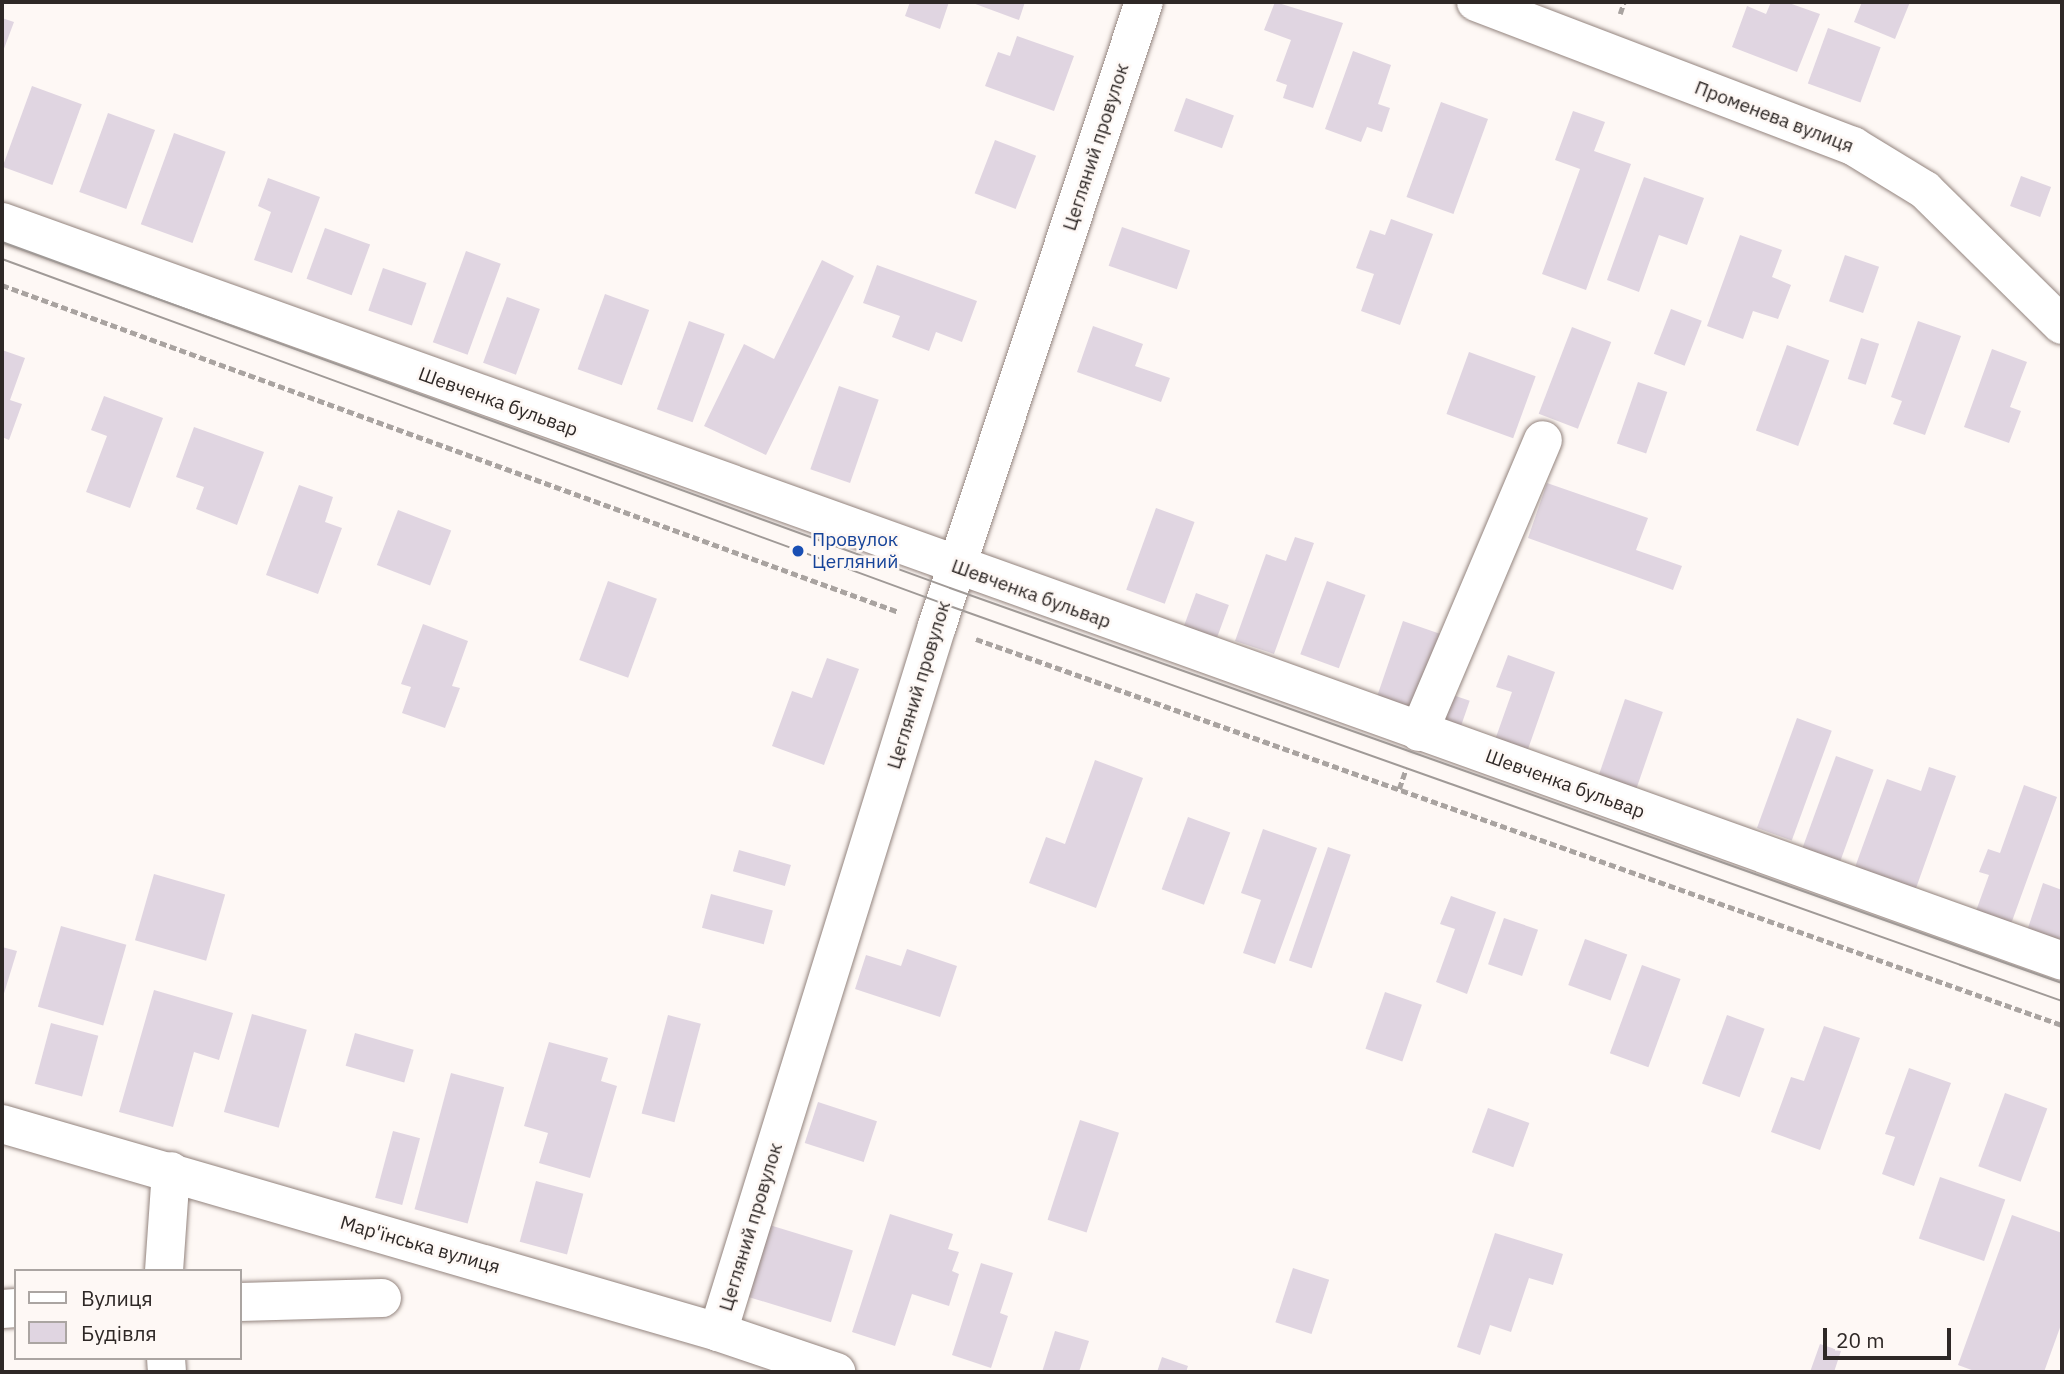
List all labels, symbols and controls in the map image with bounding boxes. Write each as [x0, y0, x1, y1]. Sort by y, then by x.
street label: Цегляний провулок [1058, 60, 1134, 234]
street label: Променева вулиця [1691, 76, 1857, 158]
street label: Шевченка бульвар [415, 363, 581, 441]
place label: Провулок Цегляний [812, 529, 898, 573]
marker: Провулок Цегляний [790, 543, 806, 559]
street label: Шевченка бульвар [948, 555, 1114, 633]
street label: Цегляний провулок [883, 598, 955, 772]
street label: Шевченка бульвар [1482, 745, 1648, 823]
street label: Цегляний провулок [715, 1140, 787, 1314]
street label: Мар'їнська вулиця [338, 1211, 502, 1279]
legend [14, 1269, 242, 1360]
text: Вулиця [81, 1284, 153, 1312]
scale bar [1826, 1314, 1954, 1358]
text: Будівля [81, 1319, 157, 1347]
text: 20 m [1836, 1326, 1885, 1354]

